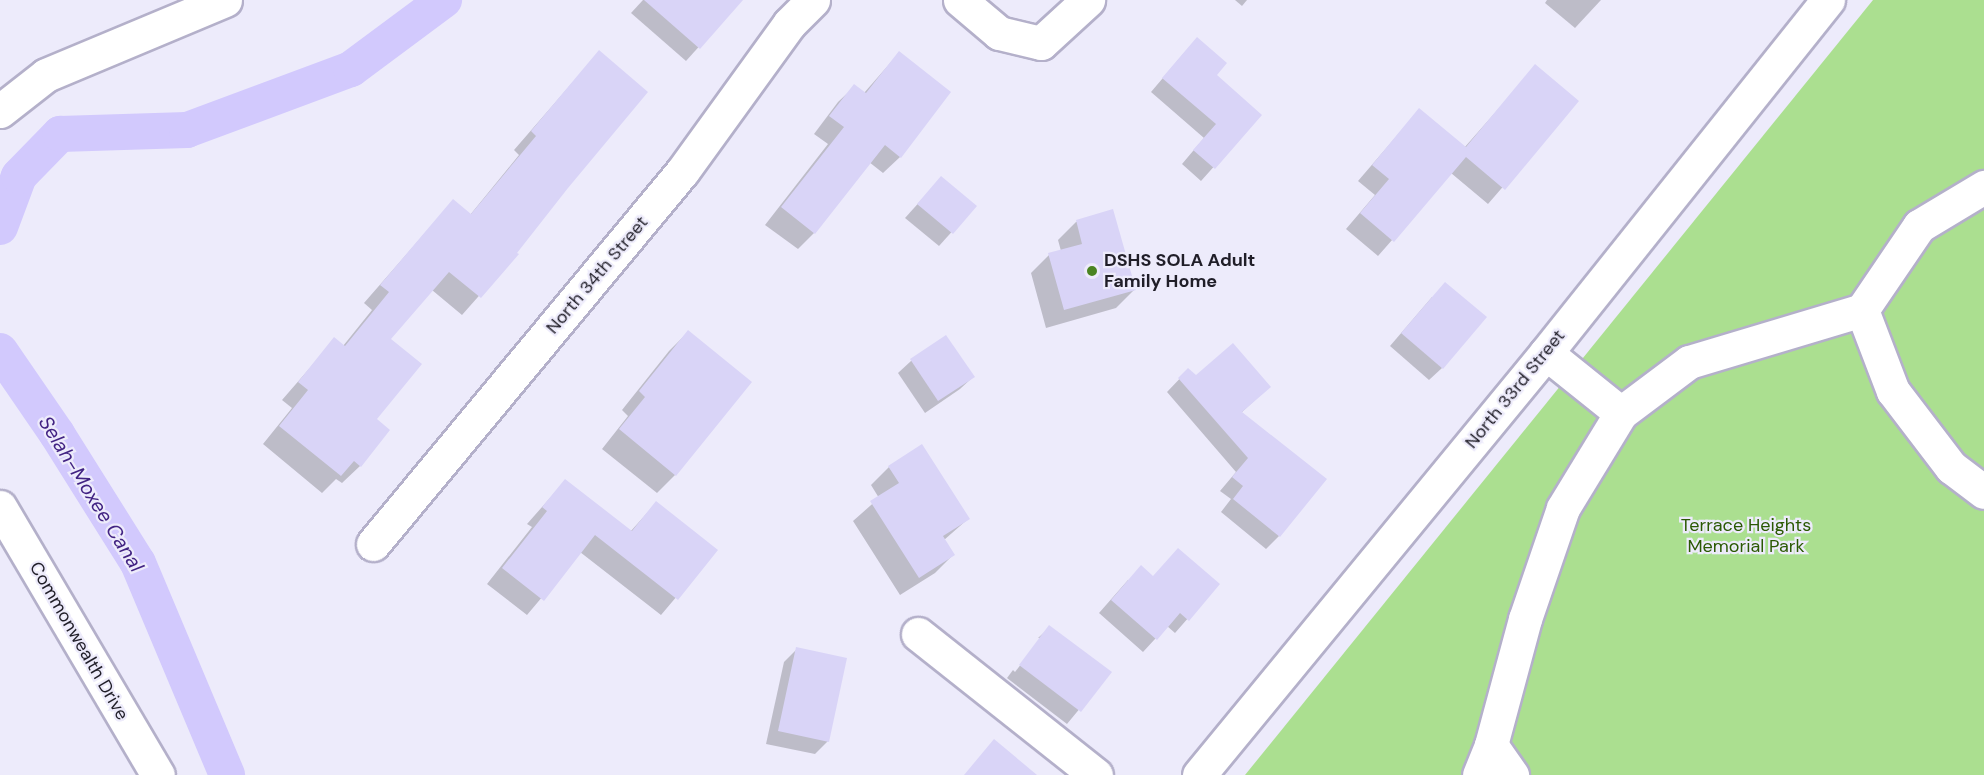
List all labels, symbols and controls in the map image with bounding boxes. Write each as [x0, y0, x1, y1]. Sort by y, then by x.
street label: North 34th Street [542, 212, 652, 338]
place label: DSHS SOLA Adult Family Home [1104, 250, 1255, 292]
marker: DSHS SOLA Adult Family Home [1085, 264, 1099, 278]
street label: North 33rd Street [1460, 325, 1570, 453]
water label: Selah-Moxee Canal [33, 412, 149, 576]
park label: Terrace Heights Memorial Park [1681, 515, 1811, 558]
street label: Commonwealth Drive [25, 558, 133, 724]

